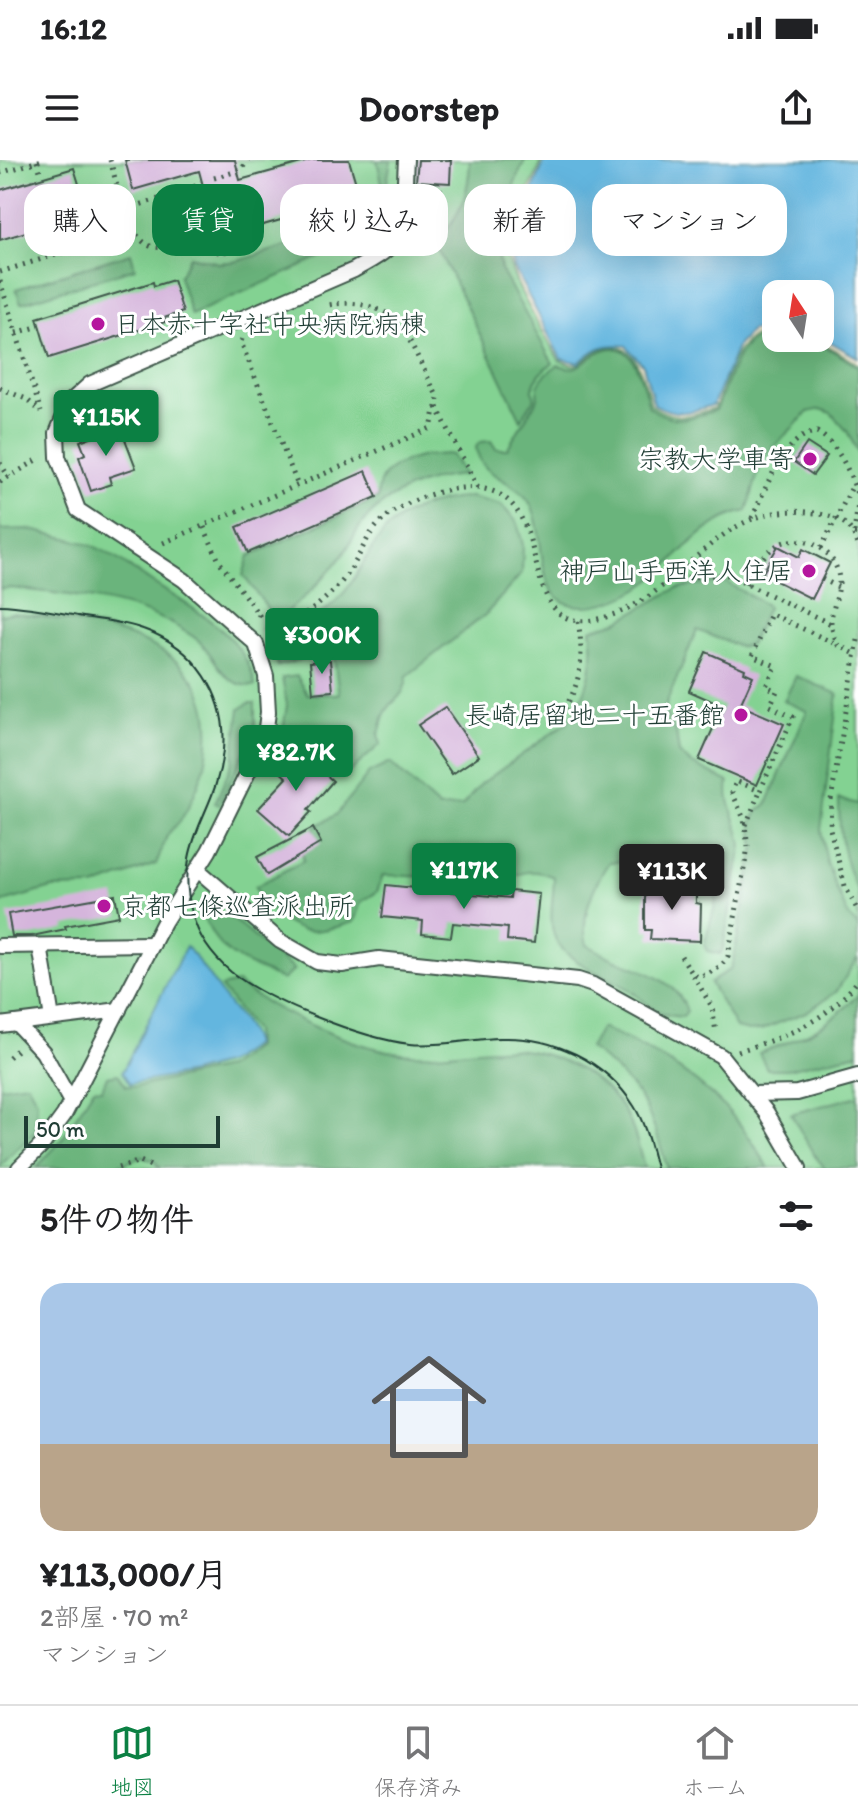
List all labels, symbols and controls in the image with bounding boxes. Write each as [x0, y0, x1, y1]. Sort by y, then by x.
text: 16:12 [40, 10, 107, 47]
icon: menu [40, 86, 84, 130]
icon: share [774, 86, 818, 130]
text: Doorstep [359, 87, 499, 130]
chip: 購入 [24, 184, 136, 256]
chip: 賃貸 [152, 184, 264, 256]
chip: 絞り込み [280, 184, 448, 256]
chip: 新着 [464, 184, 576, 256]
chip: マンション [592, 184, 787, 256]
north arrow [762, 280, 834, 352]
map controls [762, 280, 834, 352]
place label: 日本赤十字社中央病院病棟 [114, 308, 426, 340]
marker: 日本赤十字社中央病院病棟 [89, 315, 107, 333]
pin: ¥115K [50, 390, 162, 458]
text: ¥115K [72, 400, 140, 432]
place label: 宗教大学車寄 [638, 443, 794, 475]
marker: 宗教大学車寄 [801, 450, 819, 468]
place label: 神戸山手西洋人住居 [559, 555, 793, 587]
marker: 神戸山手西洋人住居 [800, 562, 818, 580]
pin: ¥300K [266, 608, 378, 676]
text: ¥300K [283, 618, 361, 650]
place label: 長崎居留地二十五番館 [465, 699, 725, 731]
marker: 長崎居留地二十五番館 [732, 706, 750, 724]
pin: ¥82.7K [231, 725, 361, 793]
text: ¥82.7K [257, 735, 335, 767]
pin: ¥117K [408, 843, 520, 911]
pin: ¥113K [616, 844, 728, 912]
text: ¥117K [430, 853, 498, 885]
text: ¥113K [637, 854, 707, 886]
place label: 京都七條巡査派出所 [120, 890, 354, 922]
marker: 京都七條巡査派出所 [95, 897, 113, 915]
scale bar [24, 1112, 220, 1148]
text: 50 m [36, 1116, 85, 1143]
icon: filters [774, 1194, 818, 1238]
text: 5件の物件 [40, 1199, 194, 1240]
icon: home [357, 1335, 501, 1479]
text: ¥113,000/月 [40, 1554, 228, 1595]
text: 2部屋 · 70 m² [40, 1601, 188, 1633]
text: マンション [40, 1638, 169, 1670]
tab: 地図 [110, 1721, 154, 1801]
tab: 保存済み [374, 1721, 462, 1801]
tab: ホーム [683, 1721, 748, 1801]

